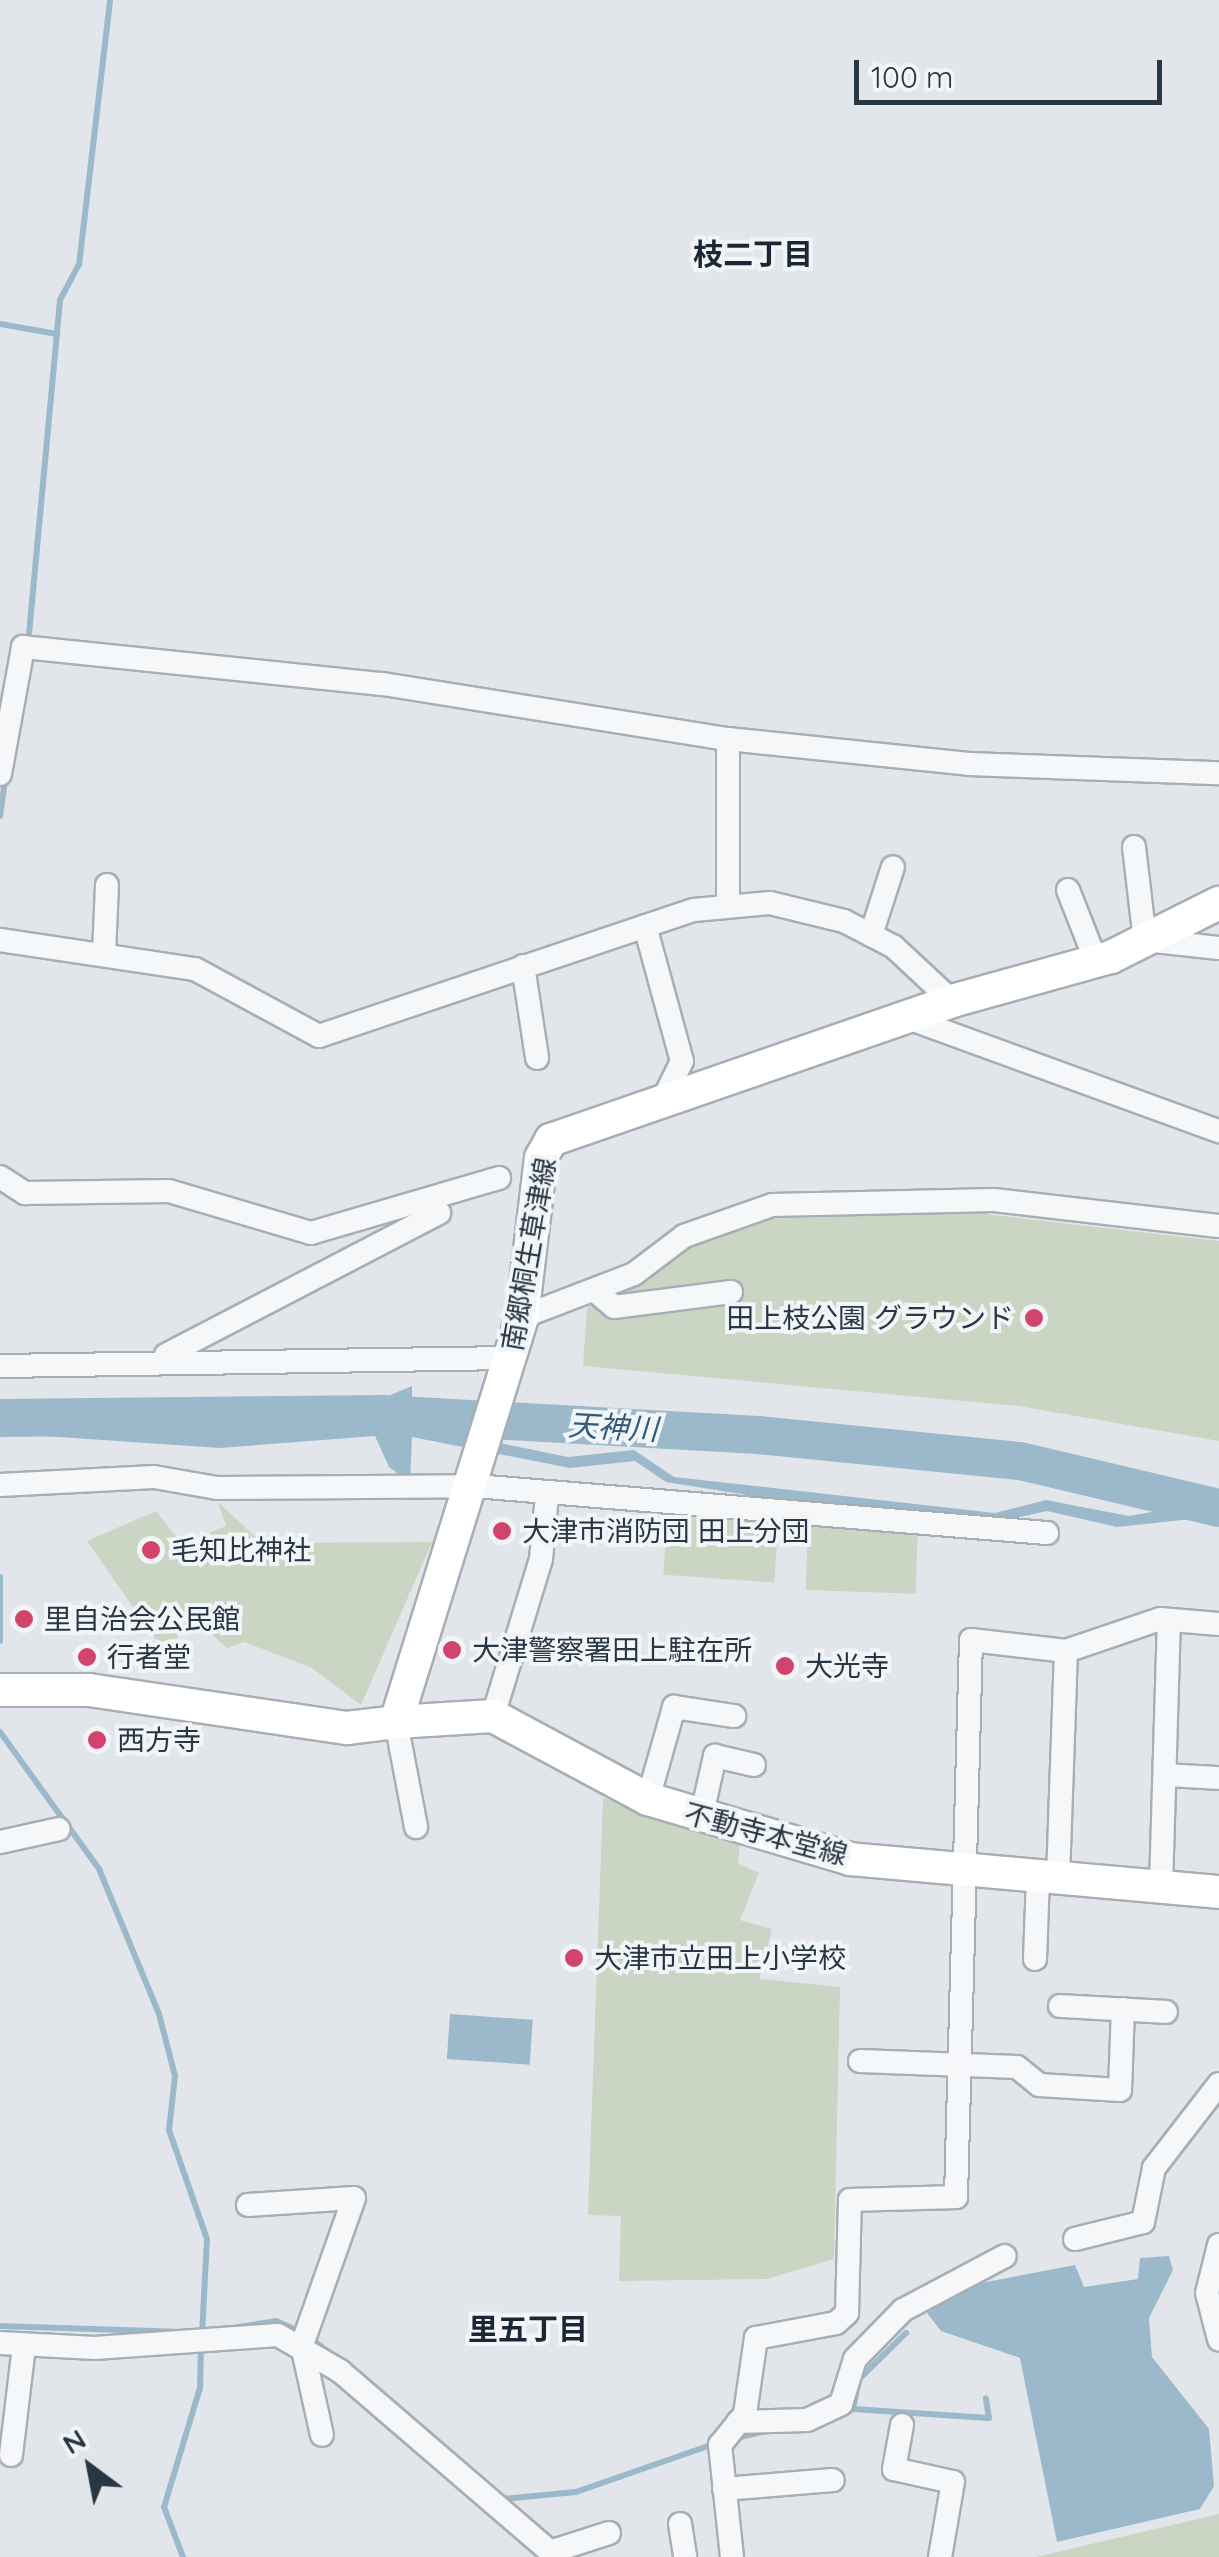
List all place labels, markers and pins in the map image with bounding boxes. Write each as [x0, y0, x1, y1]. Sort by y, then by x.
place label: 田上枝公園 グラウンド [726, 1301, 1014, 1335]
marker: 田上枝公園 グラウンド [1023, 1307, 1045, 1329]
place label: 大津市消防団 田上分団 [522, 1514, 810, 1548]
marker: 大津市消防団 田上分団 [491, 1520, 513, 1542]
place label: 毛知比神社 [171, 1533, 311, 1567]
marker: 毛知比神社 [140, 1539, 162, 1561]
place label: 里自治会公民館 [44, 1602, 240, 1636]
marker: 里自治会公民館 [13, 1608, 35, 1630]
place label: 大津警察署田上駐在所 [472, 1633, 752, 1667]
marker: 大津警察署田上駐在所 [441, 1639, 463, 1661]
place label: 行者堂 [107, 1640, 191, 1674]
marker: 行者堂 [76, 1646, 98, 1668]
place label: 大光寺 [805, 1649, 889, 1683]
marker: 大光寺 [774, 1655, 796, 1677]
place label: 西方寺 [117, 1723, 201, 1757]
marker: 西方寺 [86, 1729, 108, 1751]
place label: 大津市立田上小学校 [594, 1941, 846, 1975]
marker: 大津市立田上小学校 [563, 1947, 585, 1969]

